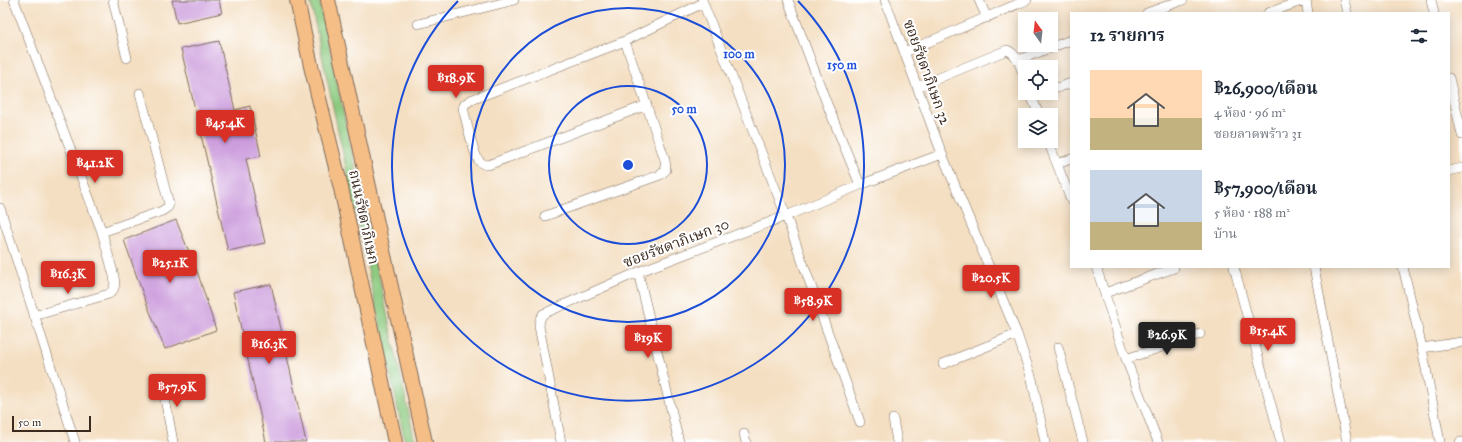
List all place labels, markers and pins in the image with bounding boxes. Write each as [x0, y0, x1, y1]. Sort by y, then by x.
pin: ฿18.9K [423, 65, 489, 99]
pin: ฿45.4K [192, 110, 258, 144]
pin: ฿41.2K [62, 150, 128, 184]
centre of rings [621, 158, 635, 172]
pin: ฿25.1K [137, 250, 203, 284]
pin: ฿16.3K [35, 261, 101, 295]
pin: ฿20.5K [958, 265, 1024, 299]
pin: ฿58.9K [780, 288, 846, 322]
pin: ฿15.4K [1235, 318, 1301, 352]
pin: ฿26.9K [1134, 322, 1200, 356]
pin: ฿19K [624, 325, 672, 359]
pin: ฿16.3K [236, 331, 302, 365]
pin: ฿57.9K [144, 374, 210, 408]

